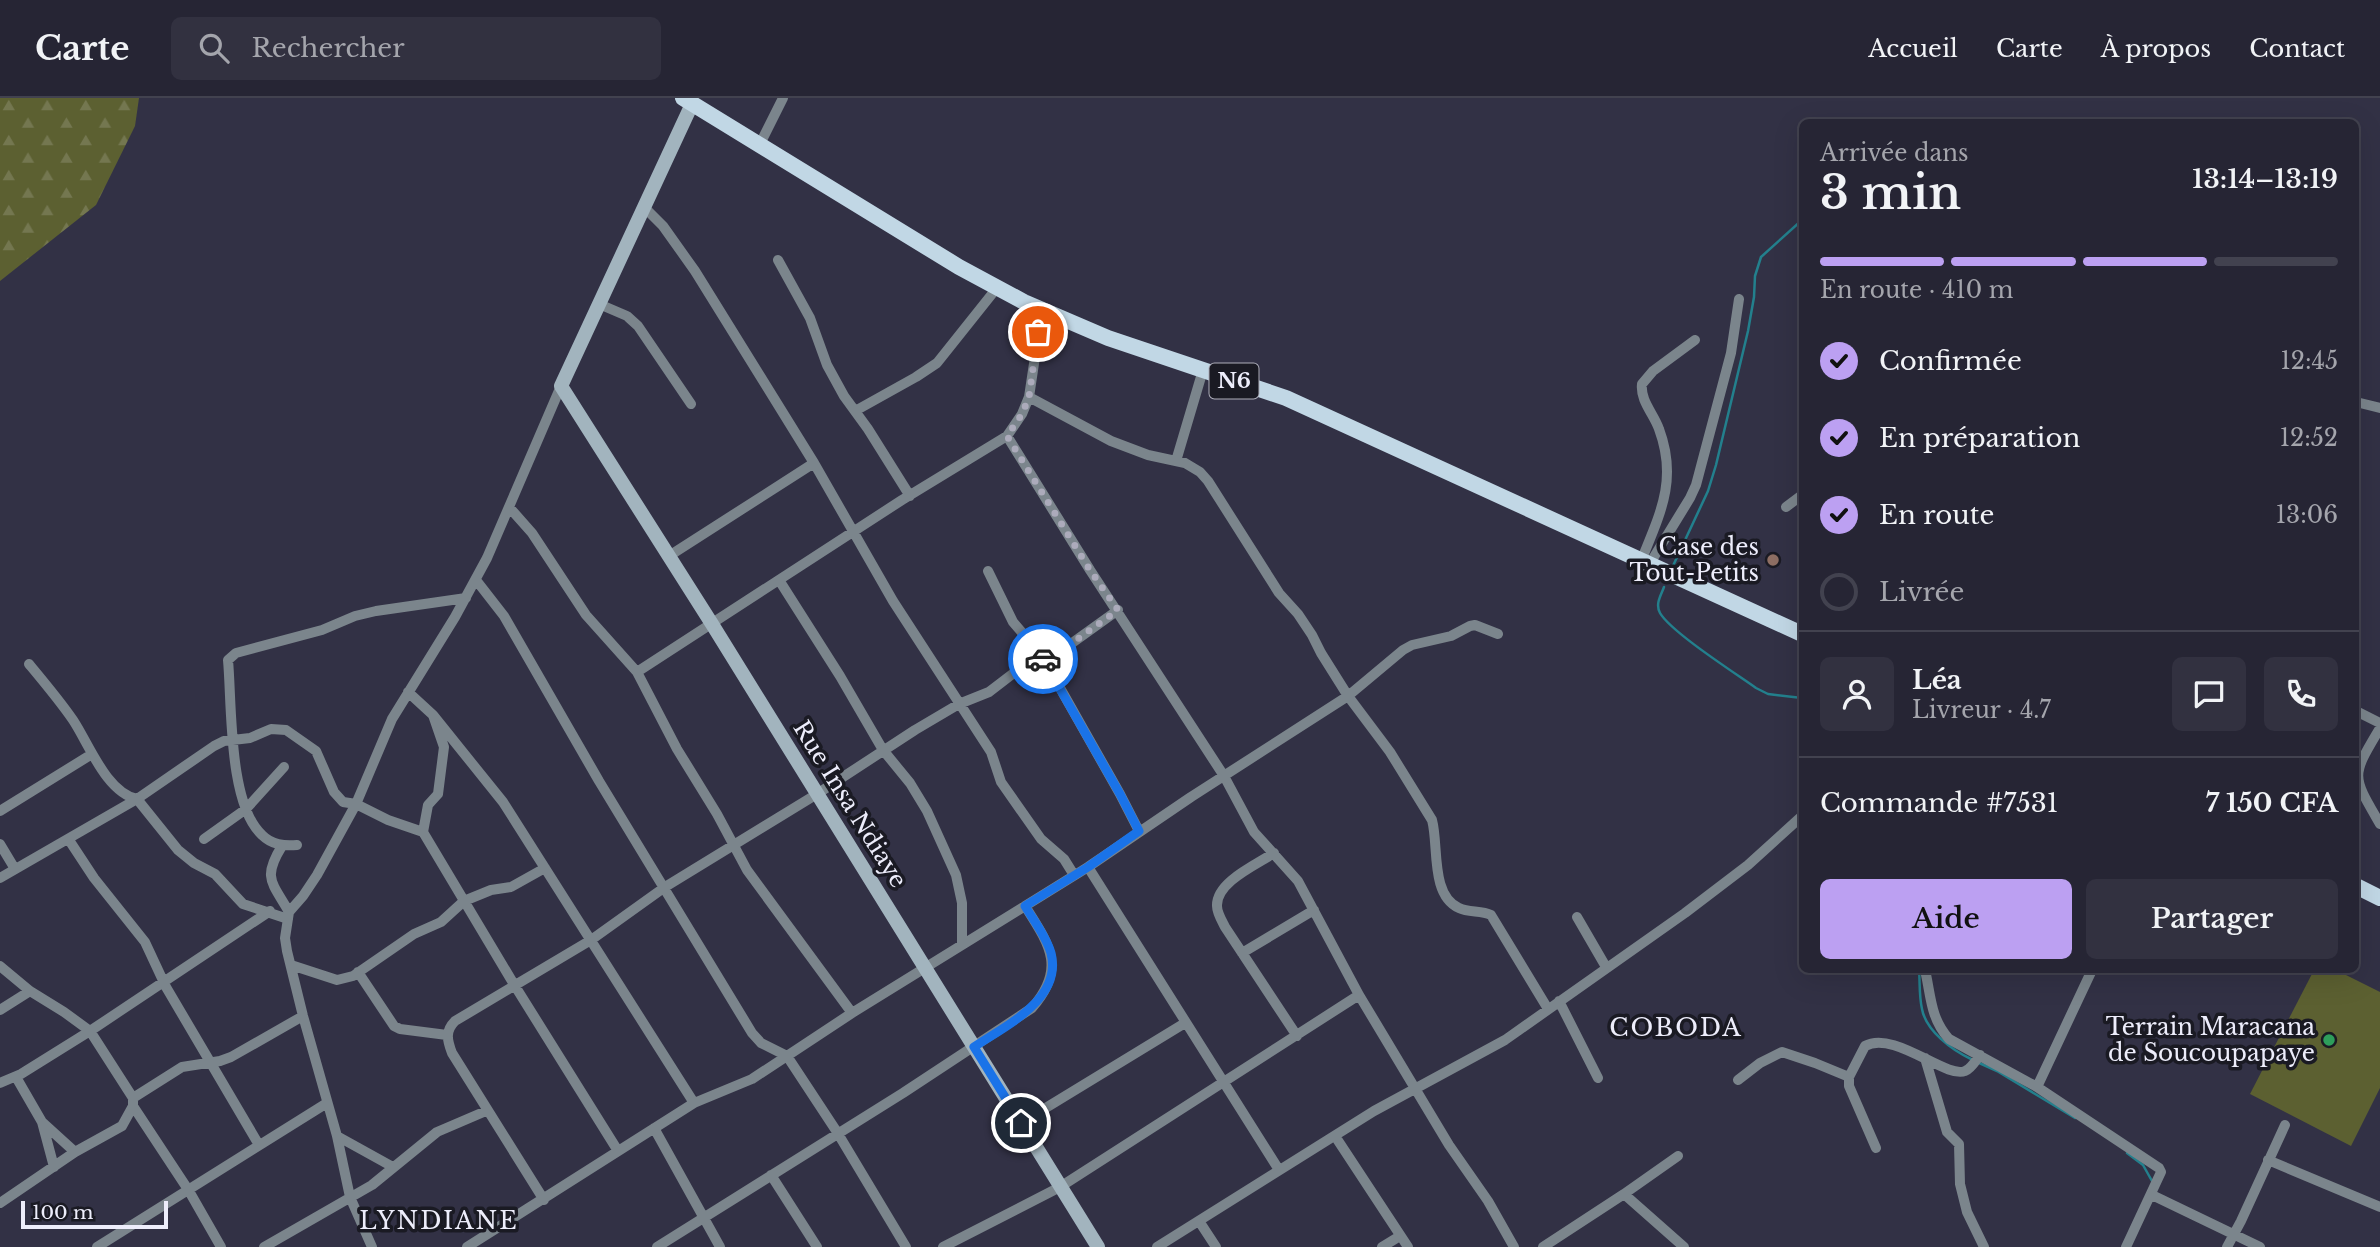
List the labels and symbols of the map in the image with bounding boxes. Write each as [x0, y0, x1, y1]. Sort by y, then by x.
pin [1008, 302, 1068, 362]
road number: N6 [1210, 364, 1258, 398]
place label: Case des Tout-Petits [1630, 533, 1759, 587]
marker: Case des Tout-Petits [1765, 552, 1781, 568]
courier [1008, 624, 1078, 694]
street label: Rue Insa Ndiaye [787, 715, 913, 893]
district label: COBODA [1609, 1013, 1743, 1042]
place label: Terrain Maracana de Soucoupapaye [2106, 1013, 2315, 1067]
marker: Terrain Maracana de Soucoupapaye [2321, 1032, 2337, 1048]
pin [991, 1093, 1051, 1153]
scale bar [21, 1198, 168, 1230]
district label: LYNDIANE [359, 1206, 519, 1235]

